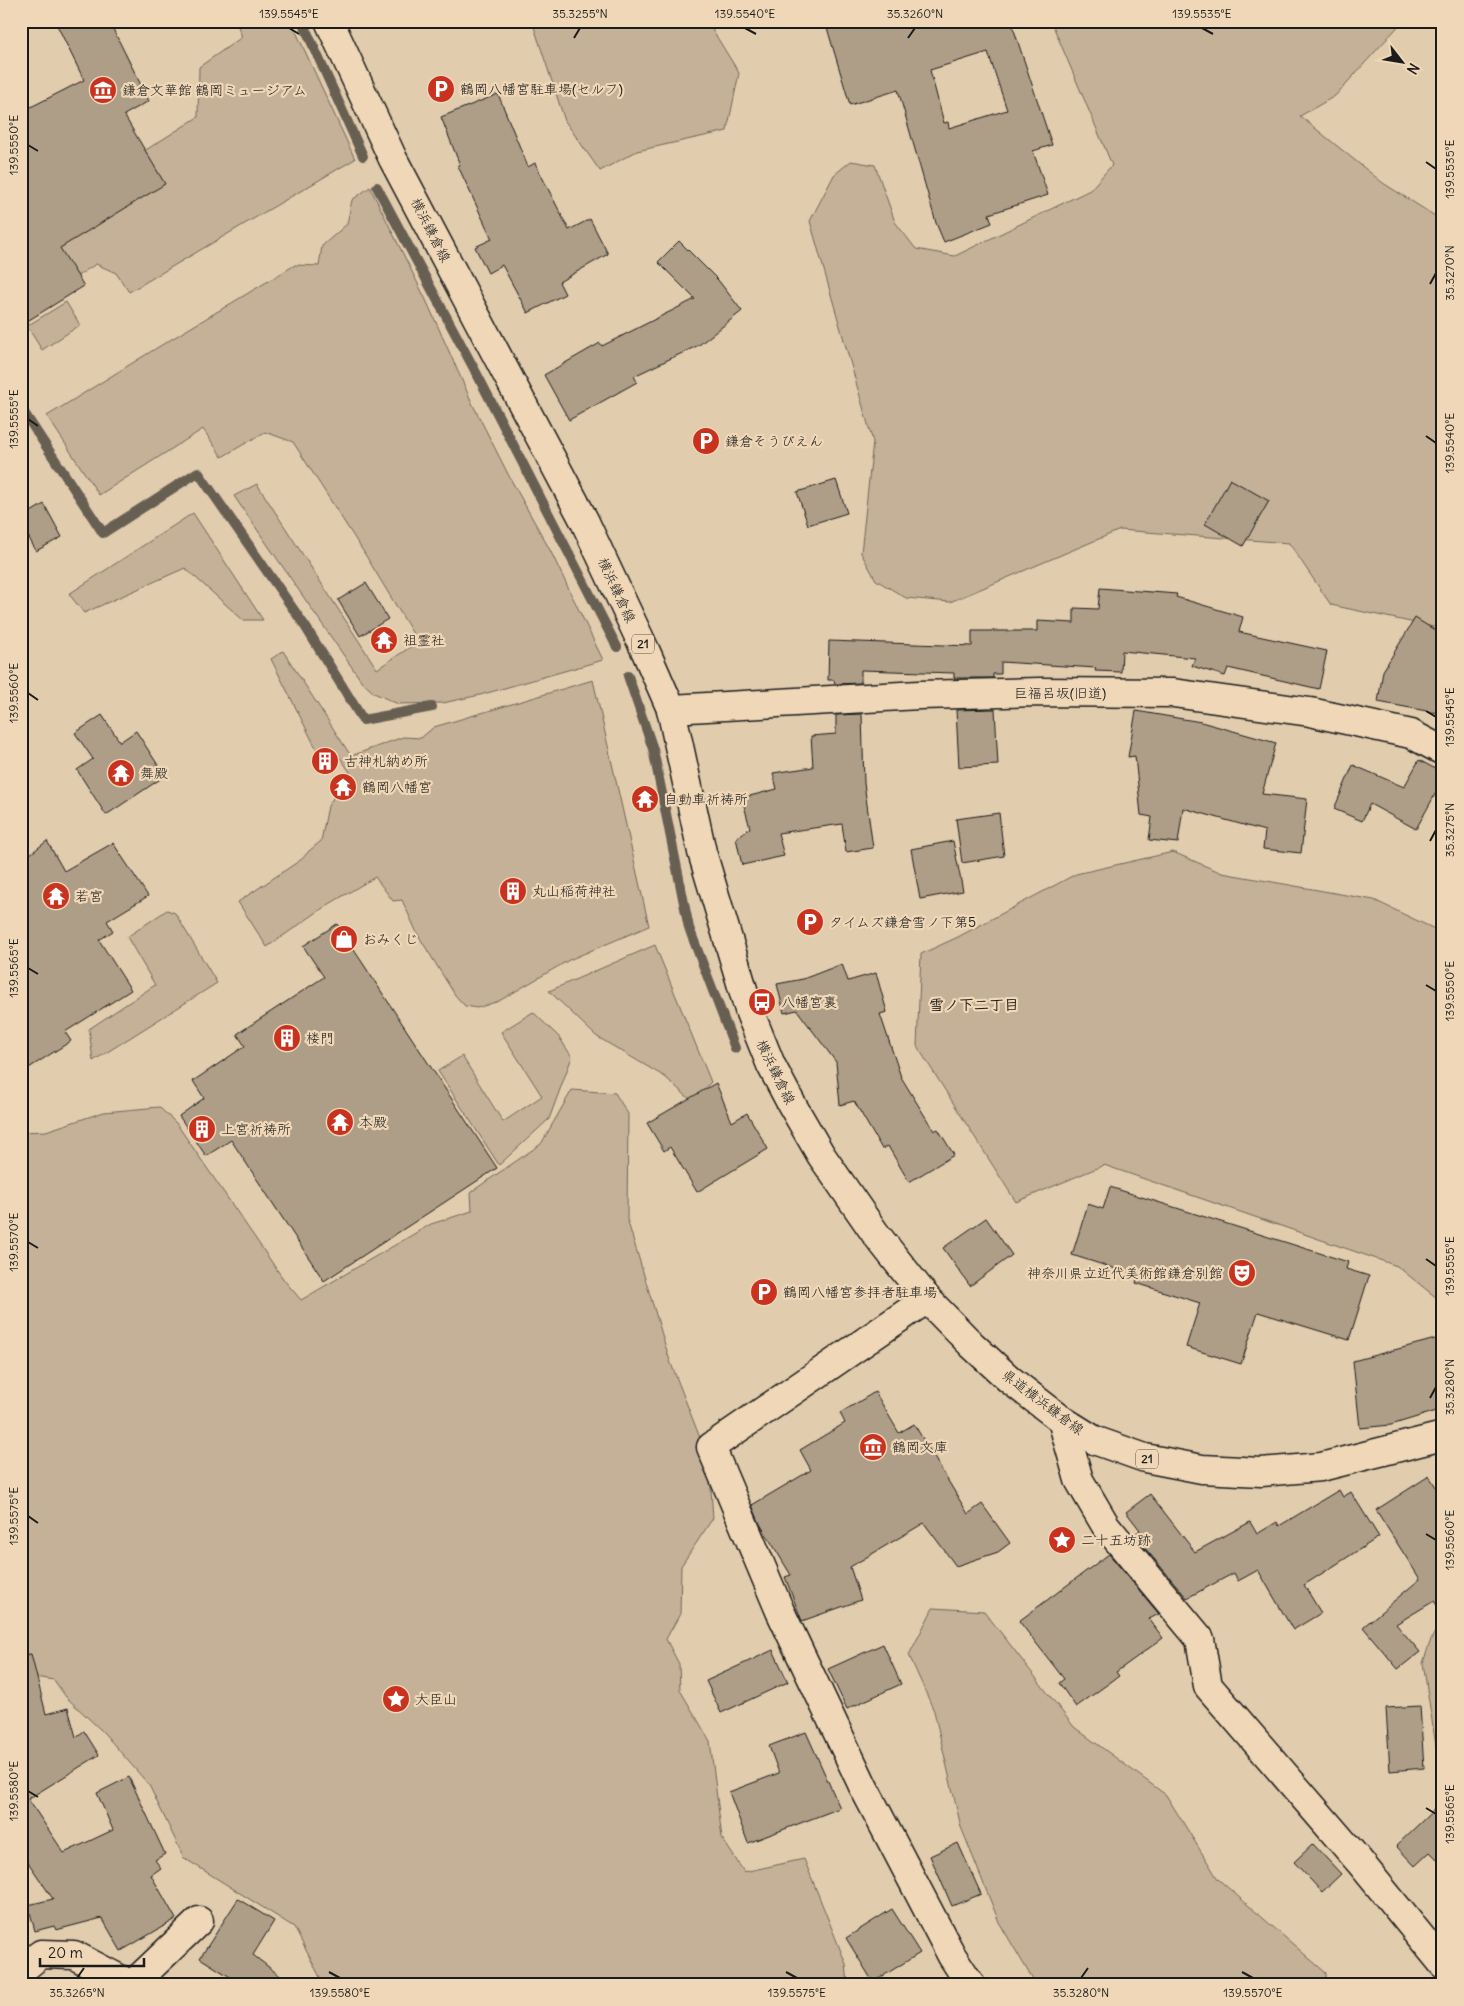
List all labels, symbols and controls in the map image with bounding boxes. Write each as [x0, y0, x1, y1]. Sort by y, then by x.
text: 139.5545°E [259, 6, 319, 21]
text: 35.3255°N [552, 6, 608, 21]
text: 139.5540°E [715, 6, 775, 21]
text: 35.3260°N [887, 6, 943, 21]
text: 139.5535°E [1172, 6, 1232, 21]
north arrow [1376, 38, 1426, 88]
text: N [1403, 60, 1423, 77]
parking icon: 鶴岡八幡宮駐車場(セルフ) [426, 74, 456, 104]
museum icon: 鎌倉文華館 鶴岡ミュージアム [88, 75, 118, 105]
place label: 鶴岡八幡宮駐車場(セルフ) [460, 80, 623, 98]
place label: 鎌倉文華館 鶴岡ミュージアム [122, 81, 307, 99]
text: 139.5550°E [6, 115, 21, 175]
text: 139.5535°E [1442, 139, 1457, 199]
street label: 横浜鎌倉線 [407, 195, 455, 265]
text: 35.3270°N [1442, 245, 1457, 301]
text: 139.5555°E [6, 389, 21, 449]
text: 139.5540°E [1442, 413, 1457, 473]
parking icon: 鎌倉そうびえん [691, 426, 721, 456]
place label: 鎌倉そうびえん [725, 432, 823, 450]
street label: 横浜鎌倉線 [594, 554, 640, 626]
temple icon: 祖霊社 [369, 625, 399, 655]
place label: 祖霊社 [403, 631, 445, 649]
road number: 21 [632, 634, 654, 654]
text: 139.5560°E [6, 663, 21, 723]
street label: 巨福呂坂(旧道) [1014, 684, 1106, 702]
text: 139.5545°E [1442, 687, 1457, 747]
building icon: 古神札納め所 [310, 746, 340, 776]
place label: 古神札納め所 [344, 752, 428, 770]
temple icon: 舞殿 [106, 758, 136, 788]
place label: 舞殿 [140, 764, 168, 782]
temple icon: 鶴岡八幡宮 [328, 772, 358, 802]
place label: 鶴岡八幡宮 [362, 778, 432, 796]
temple icon: 自動車祈祷所 [630, 784, 660, 814]
place label: 自動車祈祷所 [664, 790, 748, 808]
text: 35.3275°N [1442, 803, 1457, 857]
building icon: 丸山稲荷神社 [498, 876, 528, 906]
temple icon: 若宮 [41, 881, 71, 911]
place label: 丸山稲荷神社 [532, 882, 616, 900]
place label: 若宮 [75, 887, 103, 905]
parking icon: タイムズ鎌倉雪ノ下第5 [795, 907, 825, 937]
place label: タイムズ鎌倉雪ノ下第5 [829, 913, 976, 931]
shop icon: おみくじ [329, 924, 359, 954]
place label: おみくじ [363, 930, 418, 948]
text: 139.5565°E [6, 938, 21, 998]
text: 139.5550°E [1442, 961, 1457, 1021]
bus stop icon: 八幡宮裏 [747, 987, 777, 1017]
place label: 八幡宮裏 [781, 993, 837, 1011]
district label: 雪ノ下二丁目 [929, 995, 1019, 1014]
building icon: 楼門 [272, 1023, 302, 1053]
place label: 楼門 [306, 1029, 334, 1047]
street label: 横浜鎌倉線 [753, 1037, 799, 1107]
temple icon: 本殿 [325, 1107, 355, 1137]
place label: 本殿 [359, 1113, 387, 1131]
building icon: 上宮祈祷所 [187, 1114, 217, 1144]
place label: 上宮祈祷所 [221, 1120, 291, 1138]
text: 139.5570°E [6, 1212, 21, 1272]
text: 139.5555°E [1442, 1236, 1457, 1296]
theatre icon: 神奈川県立近代美術館鎌倉別館 [1227, 1258, 1257, 1288]
place label: 神奈川県立近代美術館鎌倉別館 [1027, 1264, 1223, 1282]
parking icon: 鶴岡八幡宮参拝者駐車場 [749, 1277, 779, 1307]
place label: 鶴岡八幡宮参拝者駐車場 [783, 1283, 937, 1301]
text: 35.3280°N [1442, 1359, 1457, 1415]
street label: 県道横浜鎌倉線 [998, 1365, 1088, 1439]
museum icon: 鶴岡文庫 [858, 1432, 888, 1462]
place label: 鶴岡文庫 [892, 1438, 948, 1456]
road number: 21 [1136, 1450, 1158, 1468]
text: 139.5575°E [6, 1487, 21, 1545]
text: 139.5560°E [1442, 1510, 1457, 1570]
place icon: 二十五坊跡 [1047, 1525, 1077, 1555]
place label: 二十五坊跡 [1081, 1531, 1151, 1549]
place icon: 大臣山 [381, 1684, 411, 1714]
place label: 大臣山 [415, 1690, 457, 1708]
text: 139.5580°E [6, 1761, 21, 1821]
text: 139.5565°E [1442, 1784, 1457, 1844]
scale bar [40, 1936, 144, 1968]
text: 20 m [48, 1943, 83, 1962]
text: 35.3265°N [49, 1985, 105, 2000]
text: 139.5580°E [310, 1985, 370, 2000]
text: 139.5575°E [768, 1985, 826, 2000]
text: 35.3280°N [1053, 1985, 1109, 2000]
text: 139.5570°E [1223, 1985, 1283, 2000]

